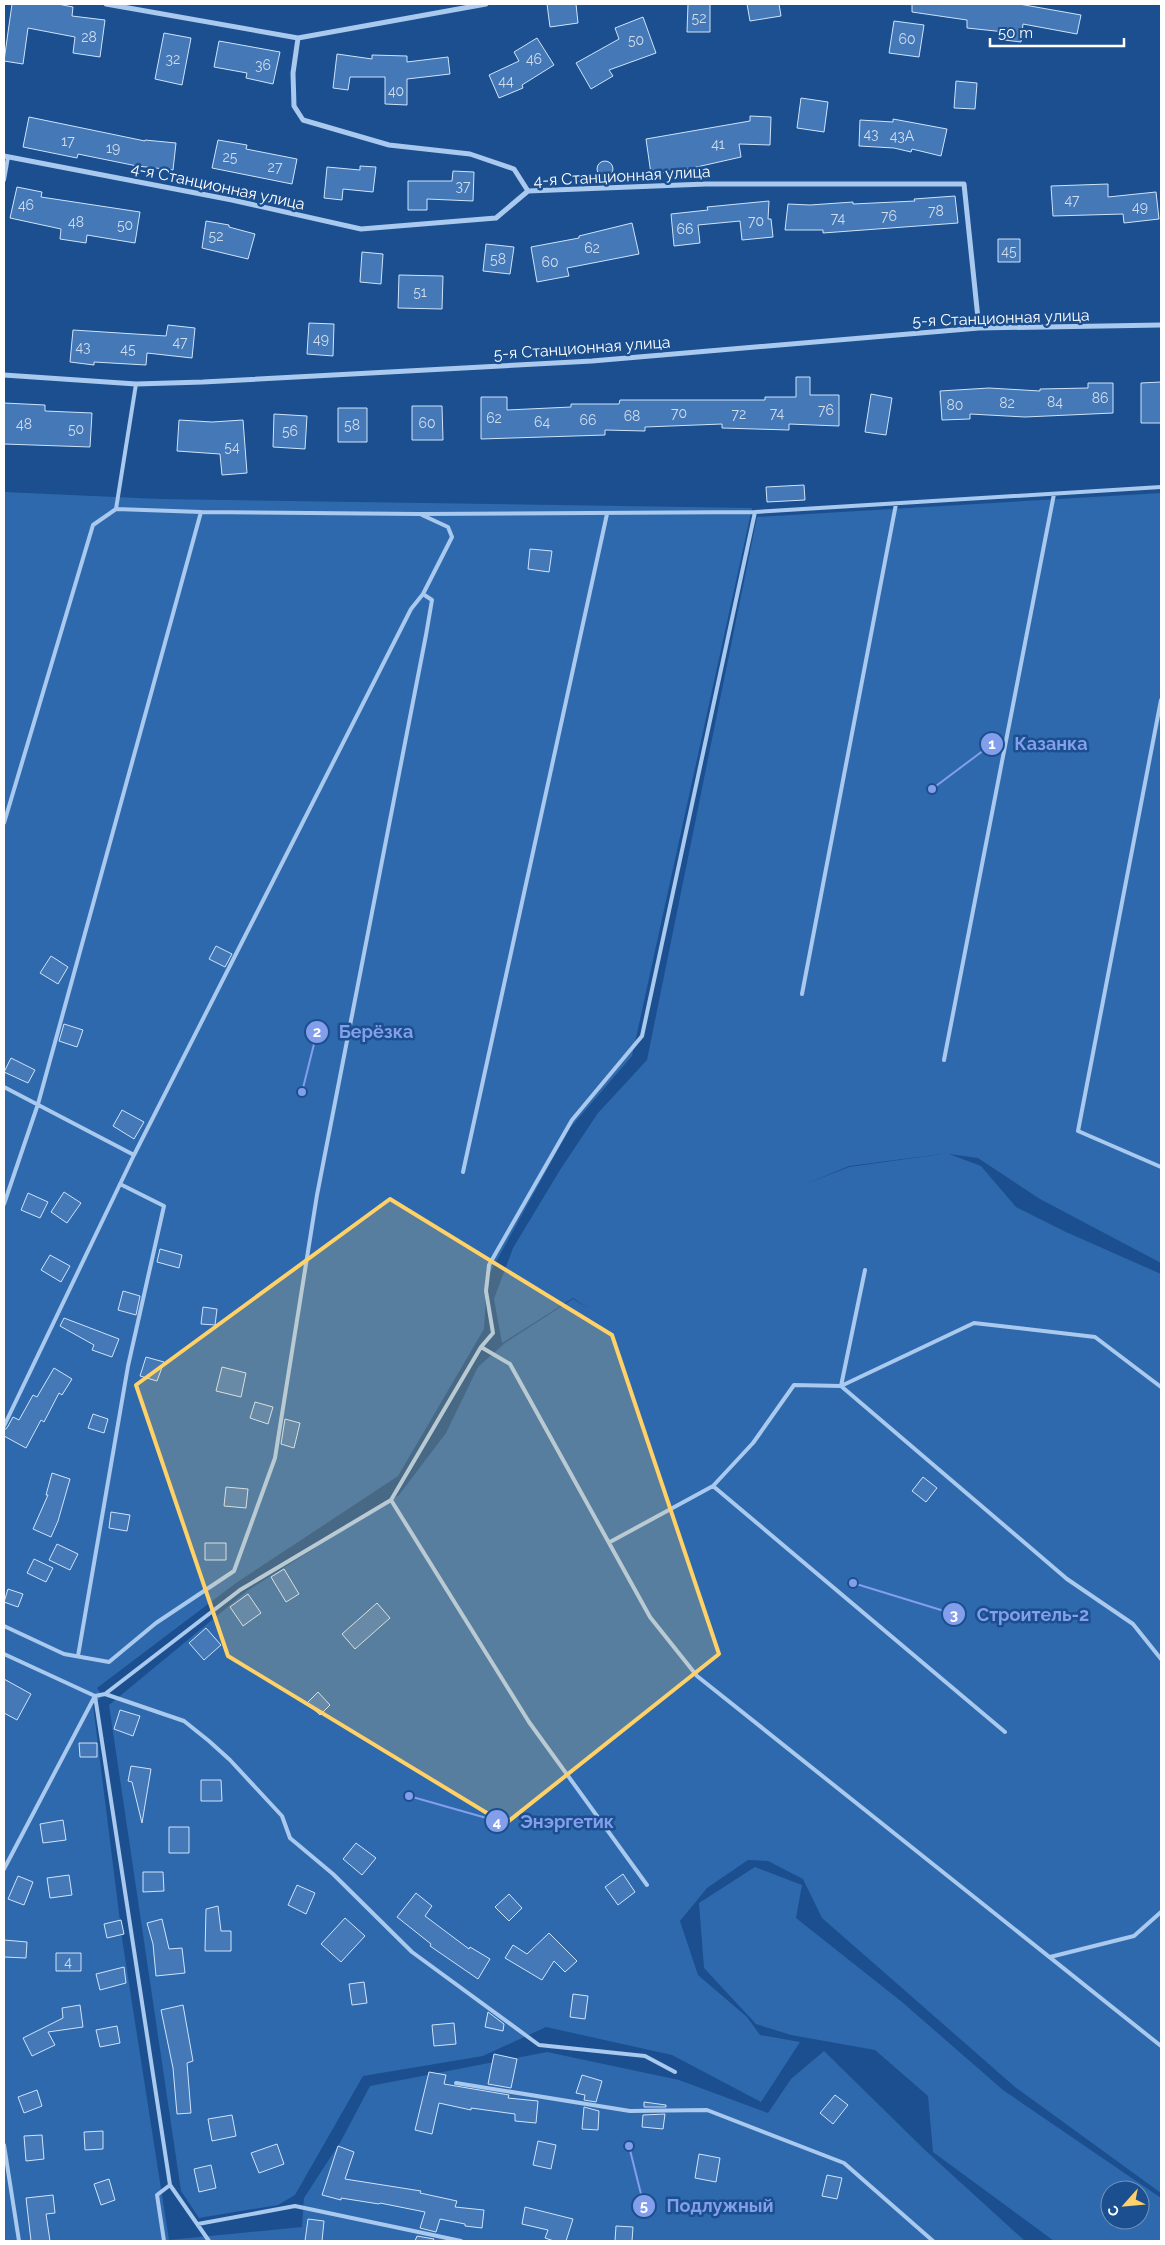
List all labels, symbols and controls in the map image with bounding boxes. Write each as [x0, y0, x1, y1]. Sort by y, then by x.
house number: 52 [692, 10, 706, 26]
scale bar [990, 15, 1124, 47]
text: 50 m [998, 24, 1033, 42]
house number: 28 [81, 29, 97, 45]
house number: 60 [898, 31, 916, 47]
house number: 50 [628, 32, 644, 48]
house number: 32 [166, 51, 180, 67]
house number: 46 [526, 51, 542, 67]
house number: 36 [255, 57, 271, 73]
house number: 44 [498, 73, 514, 89]
house number: 40 [388, 83, 404, 99]
house number: 43 [863, 126, 879, 142]
house number: 43А [890, 128, 915, 144]
house number: 17 [61, 133, 75, 149]
house number: 41 [711, 136, 725, 152]
house number: 19 [106, 140, 120, 156]
house number: 25 [223, 149, 238, 165]
street label: 4-я Станционная улица [129, 158, 307, 214]
house number: 27 [268, 159, 283, 175]
street label: 4-я Станционная улица [533, 162, 711, 190]
house number: 37 [456, 178, 471, 194]
house number: 47 [1064, 192, 1080, 208]
house number: 46 [18, 197, 34, 213]
house number: 49 [1132, 199, 1148, 215]
house number: 78 [928, 203, 944, 219]
house number: 76 [881, 208, 897, 224]
house number: 74 [831, 210, 846, 226]
house number: 70 [748, 213, 764, 229]
house number: 48 [68, 214, 84, 230]
house number: 50 [117, 217, 133, 233]
house number: 66 [677, 221, 693, 237]
house number: 52 [209, 228, 223, 244]
house number: 62 [584, 240, 600, 256]
house number: 45 [1001, 243, 1017, 259]
house number: 58 [490, 251, 506, 267]
house number: 60 [541, 254, 559, 270]
house number: 51 [413, 284, 427, 300]
street label: 5-я Станционная улица [912, 305, 1090, 331]
house number: 49 [313, 331, 329, 347]
street label: 5-я Станционная улица [493, 332, 671, 364]
house number: 47 [172, 334, 188, 350]
house number: 43 [75, 339, 91, 355]
house number: 45 [120, 341, 136, 357]
house number: 86 [1092, 390, 1108, 406]
house number: 84 [1047, 394, 1063, 410]
house number: 82 [999, 395, 1015, 411]
house number: 80 [947, 397, 963, 413]
house number: 76 [818, 402, 834, 418]
house number: 70 [671, 405, 687, 421]
house number: 74 [770, 405, 785, 421]
house number: 72 [732, 406, 746, 422]
house number: 68 [624, 408, 640, 424]
house number: 62 [486, 410, 502, 426]
house number: 66 [580, 412, 596, 428]
house number: 64 [534, 414, 550, 430]
house number: 60 [418, 415, 436, 431]
house number: 48 [16, 416, 32, 432]
house number: 58 [344, 417, 360, 433]
house number: 50 [68, 421, 84, 437]
house number: 56 [282, 423, 298, 439]
house number: 54 [224, 439, 240, 455]
callout: Казанка [980, 727, 1098, 760]
text: Казанка [1014, 733, 1088, 754]
text: 1 [988, 735, 996, 753]
callout: Берёзка [304, 1015, 424, 1048]
text: Берёзка [339, 1021, 413, 1042]
text: 2 [313, 1023, 321, 1041]
callout: Строитель-2 [942, 1598, 1099, 1631]
text: Строитель-2 [977, 1604, 1089, 1625]
text: 3 [950, 1606, 958, 1624]
callout: Энэргетик [485, 1805, 624, 1838]
text: Энэргетик [520, 1811, 614, 1832]
text: 4 [493, 1813, 502, 1831]
house number: 4 [64, 1954, 72, 1970]
north arrow [1100, 2180, 1150, 2230]
callout: Подлужный [632, 2189, 784, 2222]
text: Подлужный [667, 2195, 773, 2216]
text: 5 [640, 2197, 648, 2215]
text: С [1104, 2203, 1123, 2219]

